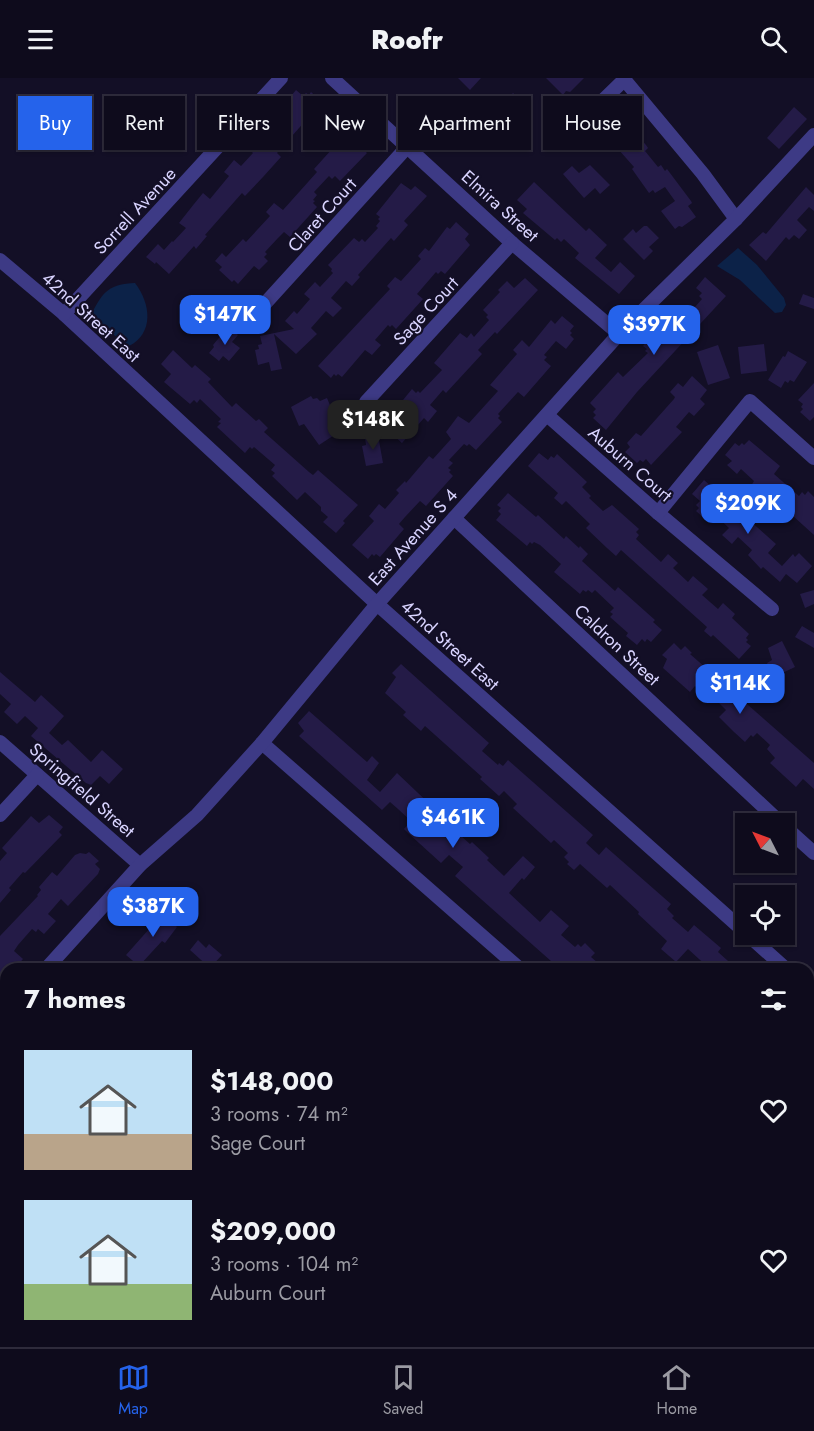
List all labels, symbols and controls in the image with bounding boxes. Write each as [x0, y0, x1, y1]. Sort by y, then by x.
text: Roofr [371, 20, 443, 59]
icon: menu [24, 23, 57, 56]
icon: search [757, 23, 790, 56]
chip: Buy [18, 96, 92, 150]
chip: Rent [104, 96, 185, 150]
chip: Filters [197, 96, 291, 150]
chip: New [303, 96, 386, 150]
chip: Apartment [398, 96, 531, 150]
chip: House [543, 96, 642, 150]
street label: Sorrell Avenue [88, 162, 182, 260]
street label: Elmira Street [456, 164, 545, 248]
street label: Claret Court [282, 172, 363, 258]
street label: 42nd Street East [36, 266, 146, 369]
street label: Sage Court [387, 270, 465, 351]
pin: $147K [183, 295, 267, 346]
text: $147K [194, 300, 256, 329]
pin: $397K [612, 305, 696, 356]
text: $397K [622, 310, 686, 339]
pin: $148K [331, 400, 415, 451]
text: $148K [341, 405, 405, 434]
street label: Auburn Court [582, 420, 678, 508]
street label: East Avenue S 4 [362, 483, 464, 591]
pin: $209K [706, 484, 790, 535]
text: $209K [715, 489, 781, 518]
street label: 42nd Street East [395, 594, 505, 697]
street label: Caldron Street [568, 598, 666, 692]
pin: $114K [698, 664, 782, 715]
text: $114K [710, 669, 770, 698]
street label: Springfield Street [23, 737, 141, 844]
pin: $461K [411, 798, 495, 849]
text: $461K [421, 803, 485, 832]
north arrow [735, 813, 795, 873]
map controls [735, 813, 795, 945]
button: locate [735, 885, 795, 945]
pin: $387K [111, 887, 195, 938]
text: $387K [121, 892, 185, 921]
text: 7 homes [24, 980, 126, 1018]
icon: filters [757, 983, 790, 1016]
text: $148,000 [210, 1062, 334, 1100]
icon: home [72, 1074, 144, 1146]
icon: heart [757, 1094, 790, 1127]
text: 3 rooms · 74 m² [210, 1100, 348, 1129]
text: Sage Court [210, 1129, 305, 1158]
text: $209,000 [210, 1212, 336, 1250]
icon: home [72, 1224, 144, 1296]
icon: heart [757, 1244, 790, 1277]
text: 3 rooms · 104 m² [210, 1250, 358, 1279]
text: Auburn Court [210, 1279, 325, 1308]
tab: Map [117, 1361, 150, 1420]
tab: Saved [383, 1361, 423, 1420]
tab: Home [656, 1361, 697, 1420]

